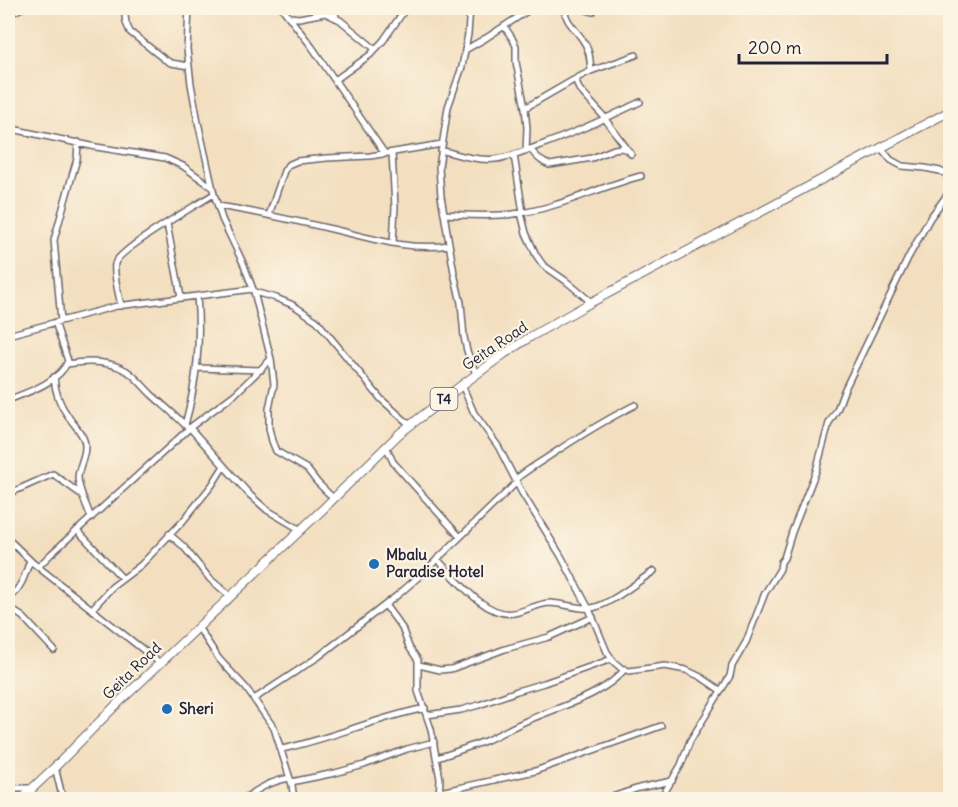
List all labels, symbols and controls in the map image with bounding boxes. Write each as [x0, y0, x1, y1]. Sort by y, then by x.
scale bar [739, 27, 888, 65]
text: 200 m [748, 36, 802, 59]
street label: Geita Road [458, 317, 531, 374]
road number: T4 [430, 388, 458, 410]
place label: Mbalu Paradise Hotel [386, 545, 484, 581]
marker: Mbalu Paradise Hotel [367, 557, 381, 571]
street label: Geita Road [98, 638, 165, 703]
place label: Sheri [179, 699, 214, 718]
marker: Sheri [160, 702, 174, 716]

